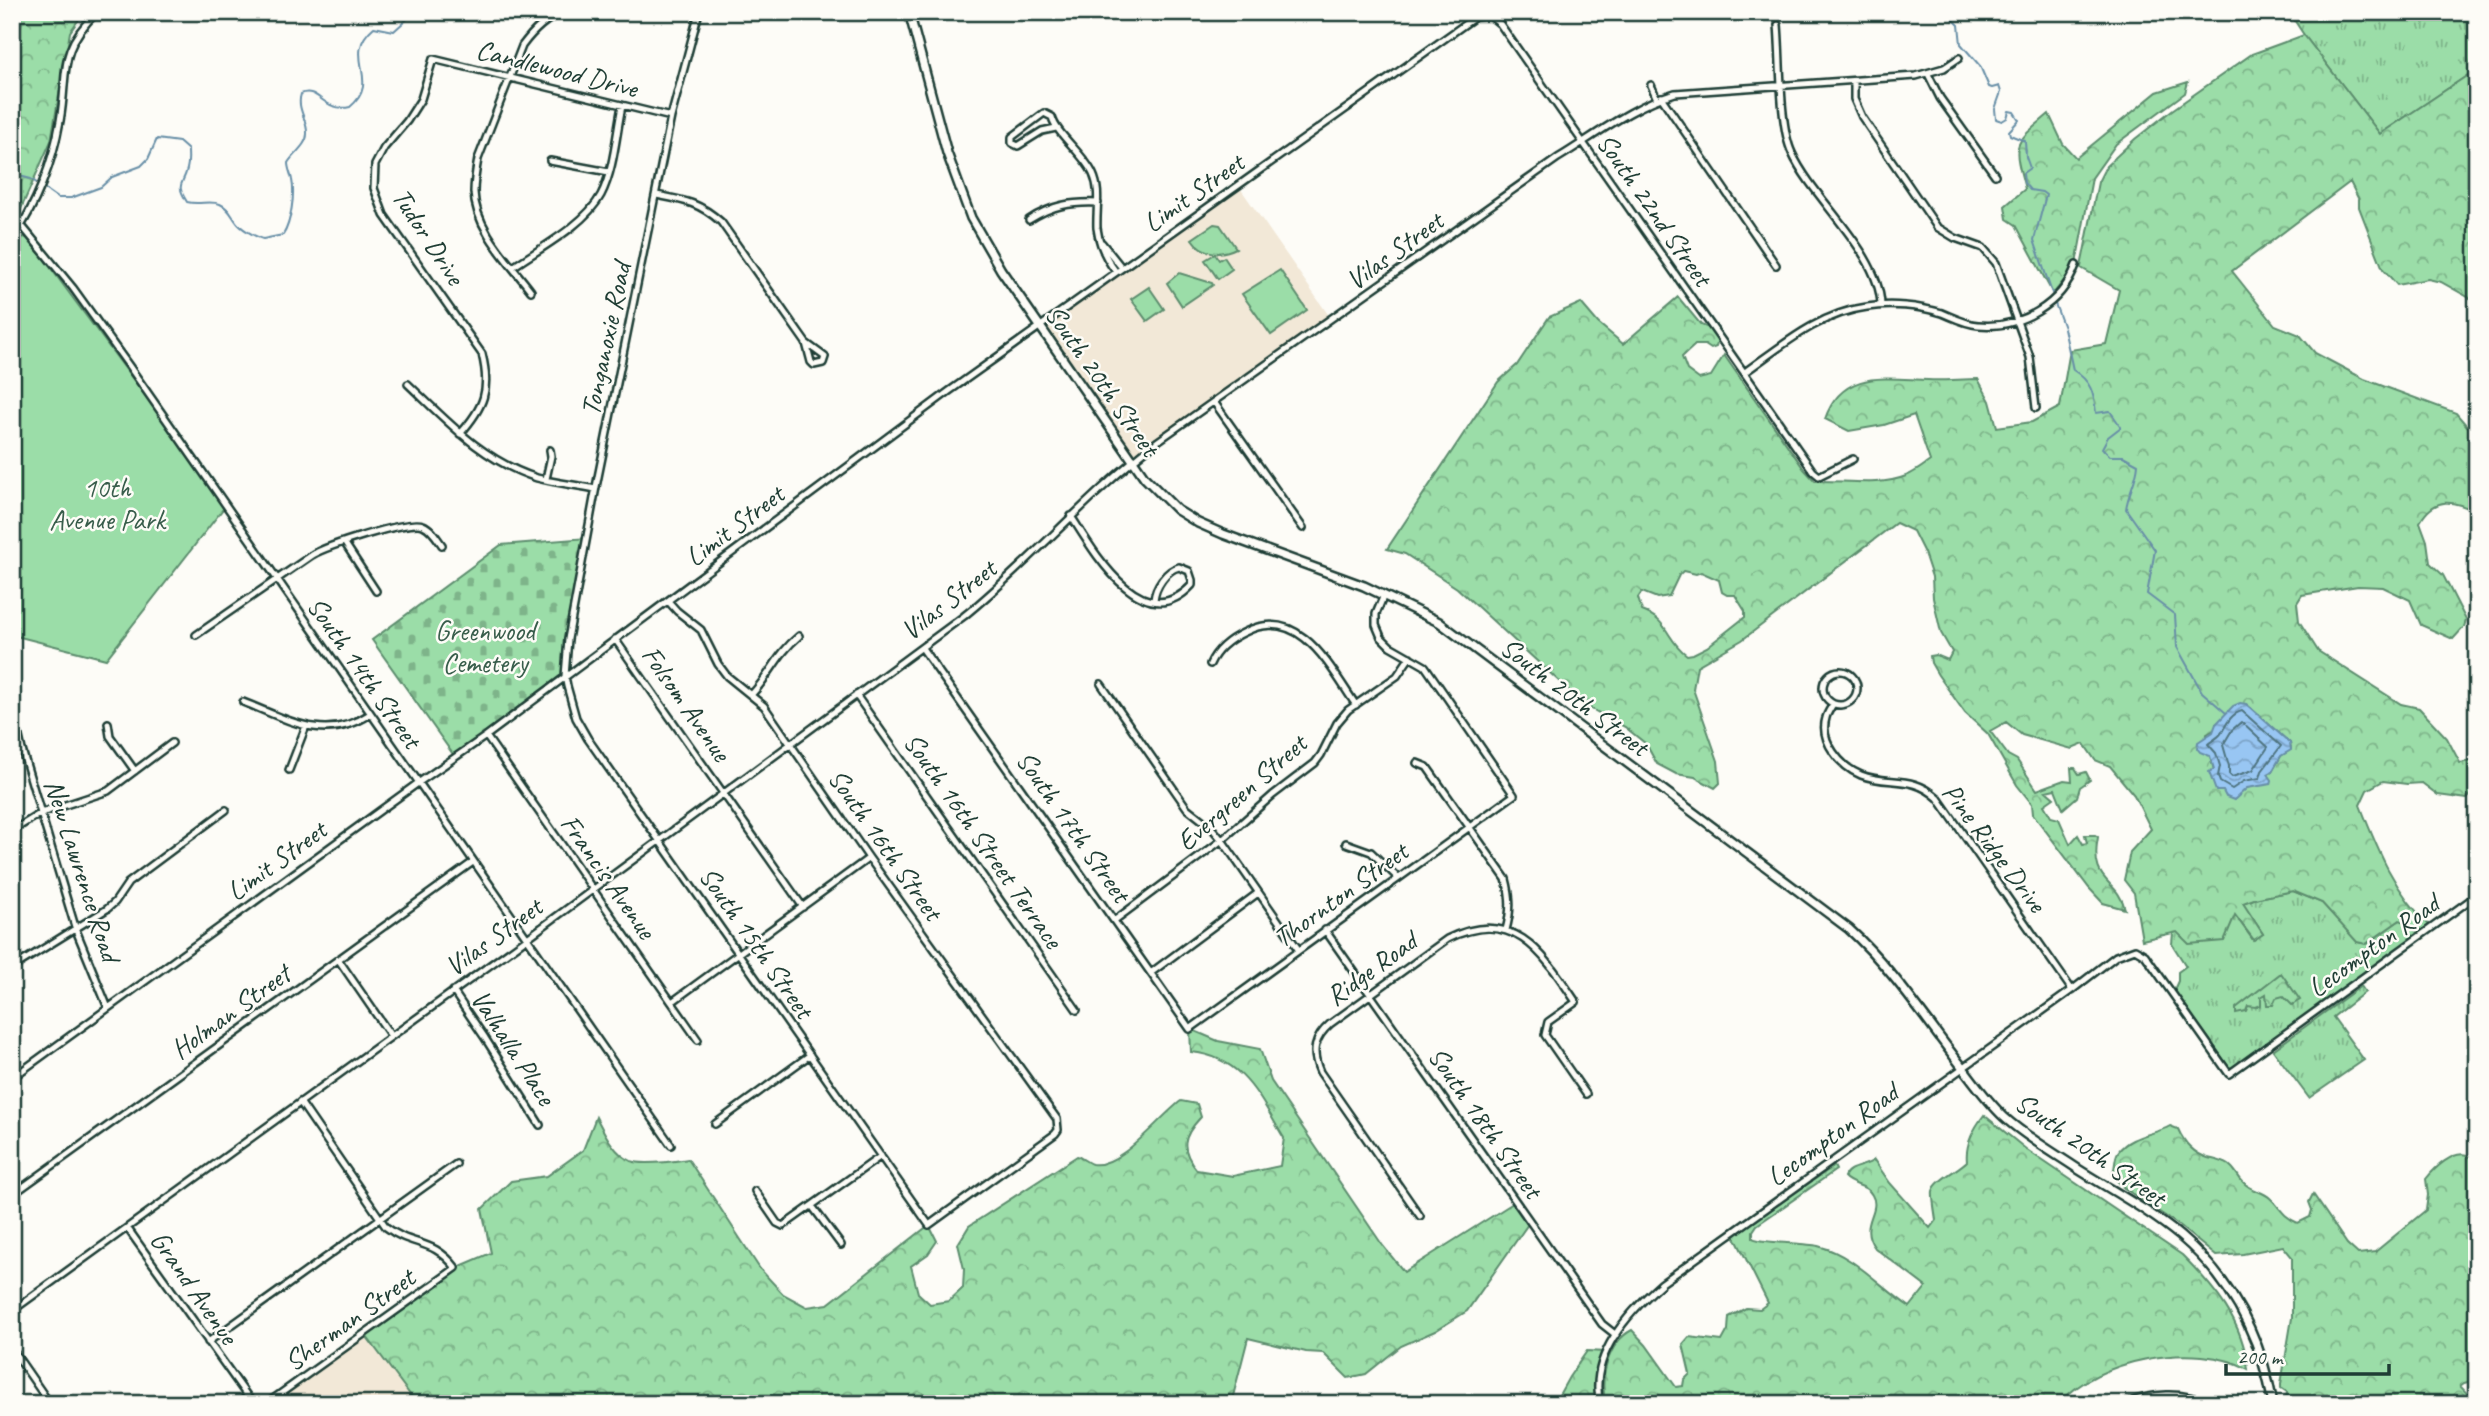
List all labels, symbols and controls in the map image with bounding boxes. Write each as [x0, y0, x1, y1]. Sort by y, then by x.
street label: Candlewood Drive [473, 32, 643, 106]
street label: South 22nd Street [1589, 126, 1722, 295]
street label: Limit Street [1136, 144, 1253, 240]
street label: Tudor Drive [384, 181, 474, 293]
street label: Vilas Street [1339, 202, 1452, 297]
street label: Tonganoxie Road [572, 256, 640, 419]
street label: South 20th Street [1038, 298, 1169, 465]
park label: 10th Avenue Park [49, 470, 168, 537]
street label: Limit Street [678, 475, 793, 574]
street label: Vilas Street [894, 550, 1005, 648]
street label: South 14th Street [300, 590, 431, 757]
park label: Greenwood Cemetery [435, 613, 539, 680]
street label: South 20th Street [1494, 629, 1658, 765]
street label: Folsom Avenue [634, 639, 740, 769]
street label: Evergreen Street [1169, 725, 1316, 858]
street label: South 16th Street Terrace [896, 726, 1072, 956]
street label: South 17th Street [1009, 744, 1140, 911]
street label: South 16th Street [821, 762, 952, 929]
street label: New Lawrence Road [37, 775, 130, 970]
street label: Pine Ridge Drive [1935, 776, 2056, 920]
street label: Francis Avenue [553, 807, 665, 947]
street label: Limit Street [220, 811, 335, 908]
street label: Thornton Street [1266, 832, 1417, 955]
street label: South 15th Street [692, 860, 823, 1027]
street label: Lecompton Road [2301, 884, 2449, 1005]
street label: Vilas Street [438, 888, 551, 983]
street label: Ridge Road [1319, 921, 1427, 1013]
street label: Holman Street [164, 954, 300, 1066]
street label: Valhalla Place [463, 983, 565, 1113]
street label: South 18th Street [1421, 1040, 1552, 1207]
street label: Lecompton Road [1760, 1073, 1908, 1194]
street label: South 20th Street [2008, 1084, 2175, 1216]
street label: Grand Avenue [143, 1224, 247, 1352]
street label: Sherman Street [277, 1259, 424, 1379]
scale bar [2226, 1332, 2389, 1376]
text: 200 m [2237, 1344, 2284, 1370]

